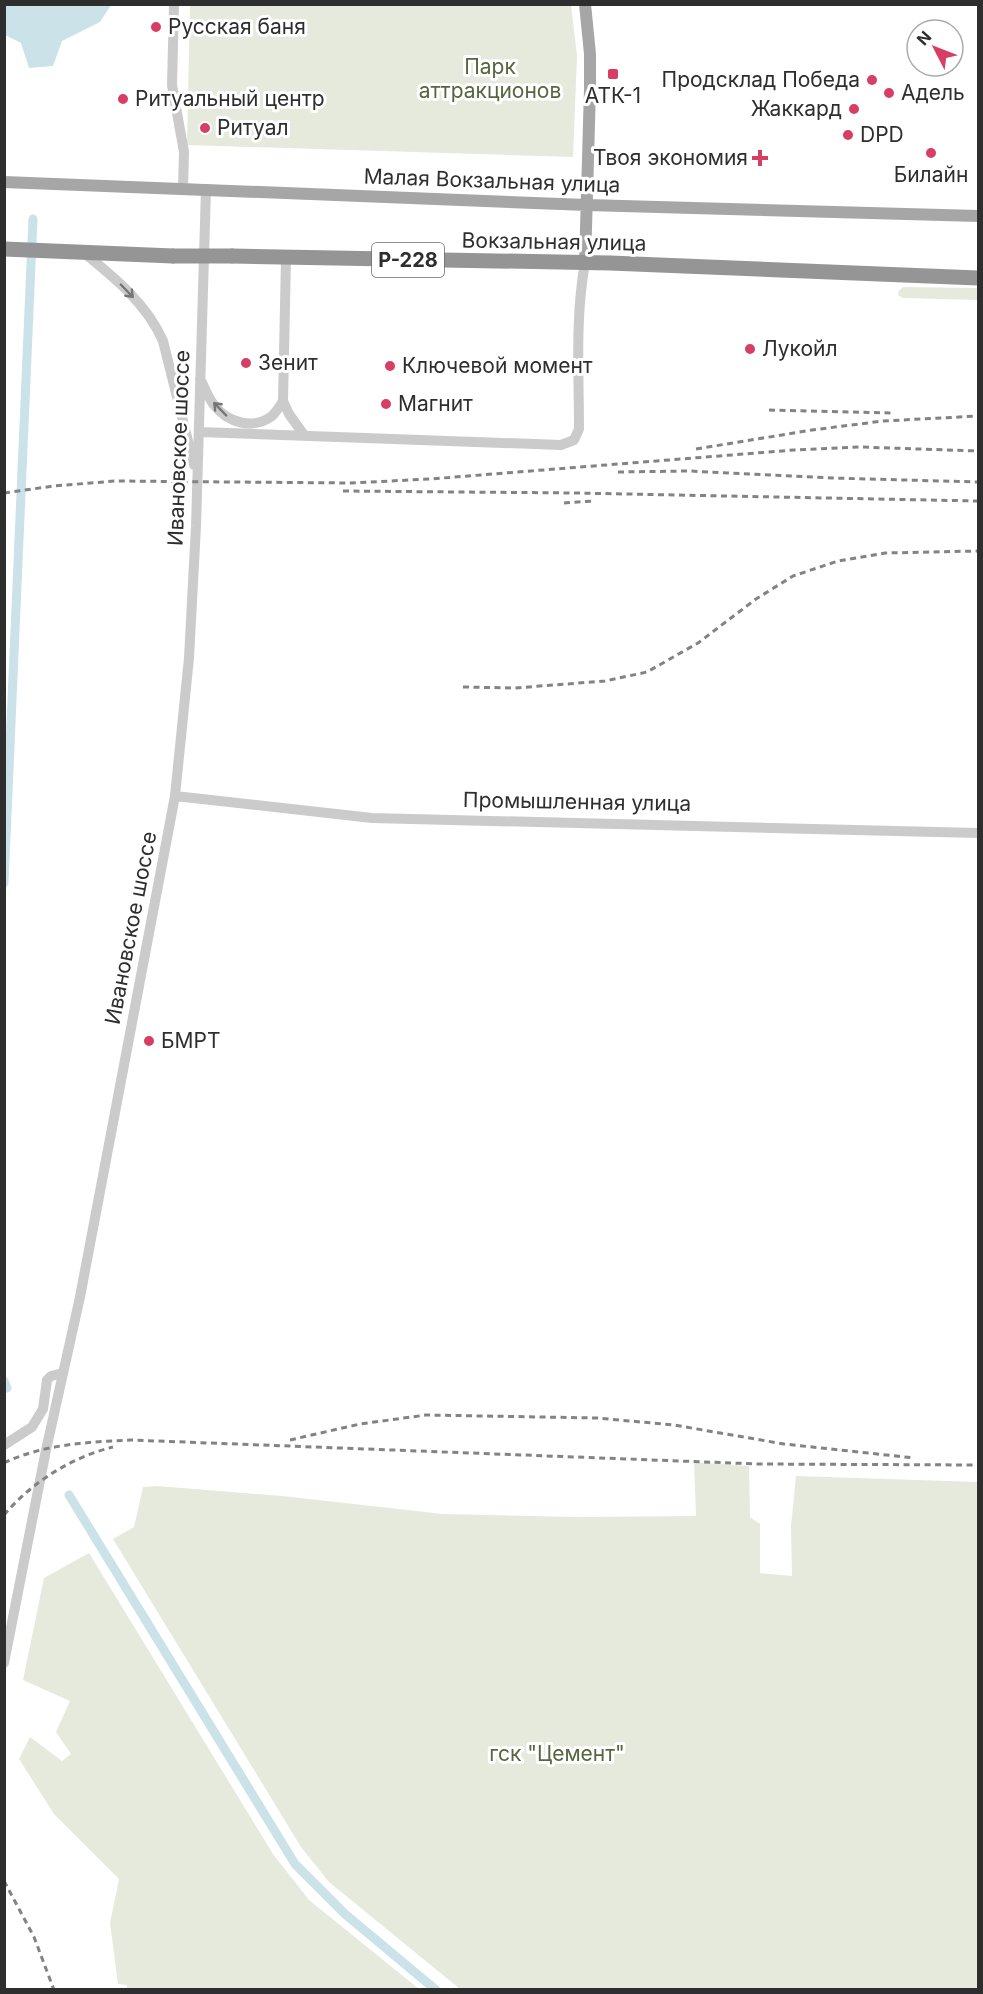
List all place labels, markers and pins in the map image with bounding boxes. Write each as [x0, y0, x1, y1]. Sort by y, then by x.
place label: Русская баня [168, 14, 306, 39]
marker: Русская баня [149, 20, 163, 34]
marker: АТК-1 [606, 67, 620, 81]
place label: Продсклад Победа [662, 67, 860, 92]
marker: Продсклад Победа [865, 73, 879, 87]
place label: Адель [901, 80, 965, 105]
place label: АТК-1 [585, 83, 641, 108]
place label: Ритуальный центр [135, 86, 325, 111]
marker: Адель [882, 86, 896, 100]
marker: Ритуальный центр [116, 92, 130, 106]
place label: Жаккард [751, 96, 842, 121]
marker: Жаккард [847, 102, 861, 116]
place label: Ритуал [217, 115, 289, 140]
marker: Ритуал [198, 121, 212, 135]
place label: DPD [860, 122, 904, 147]
marker: DPD [841, 128, 855, 142]
place label: Твоя экономия [593, 145, 748, 170]
marker: Билайн [924, 146, 938, 160]
marker: Твоя экономия [753, 151, 767, 165]
place label: Билайн [894, 162, 968, 187]
place label: Лукойл [762, 336, 838, 361]
marker: Лукойл [743, 342, 757, 356]
place label: Зенит [258, 350, 318, 375]
place label: Ключевой момент [402, 353, 593, 378]
marker: Зенит [239, 356, 253, 370]
marker: Ключевой момент [383, 359, 397, 373]
place label: Магнит [398, 391, 473, 416]
marker: Магнит [379, 397, 393, 411]
place label: БМРТ [161, 1028, 221, 1053]
marker: БМРТ [142, 1034, 156, 1048]

